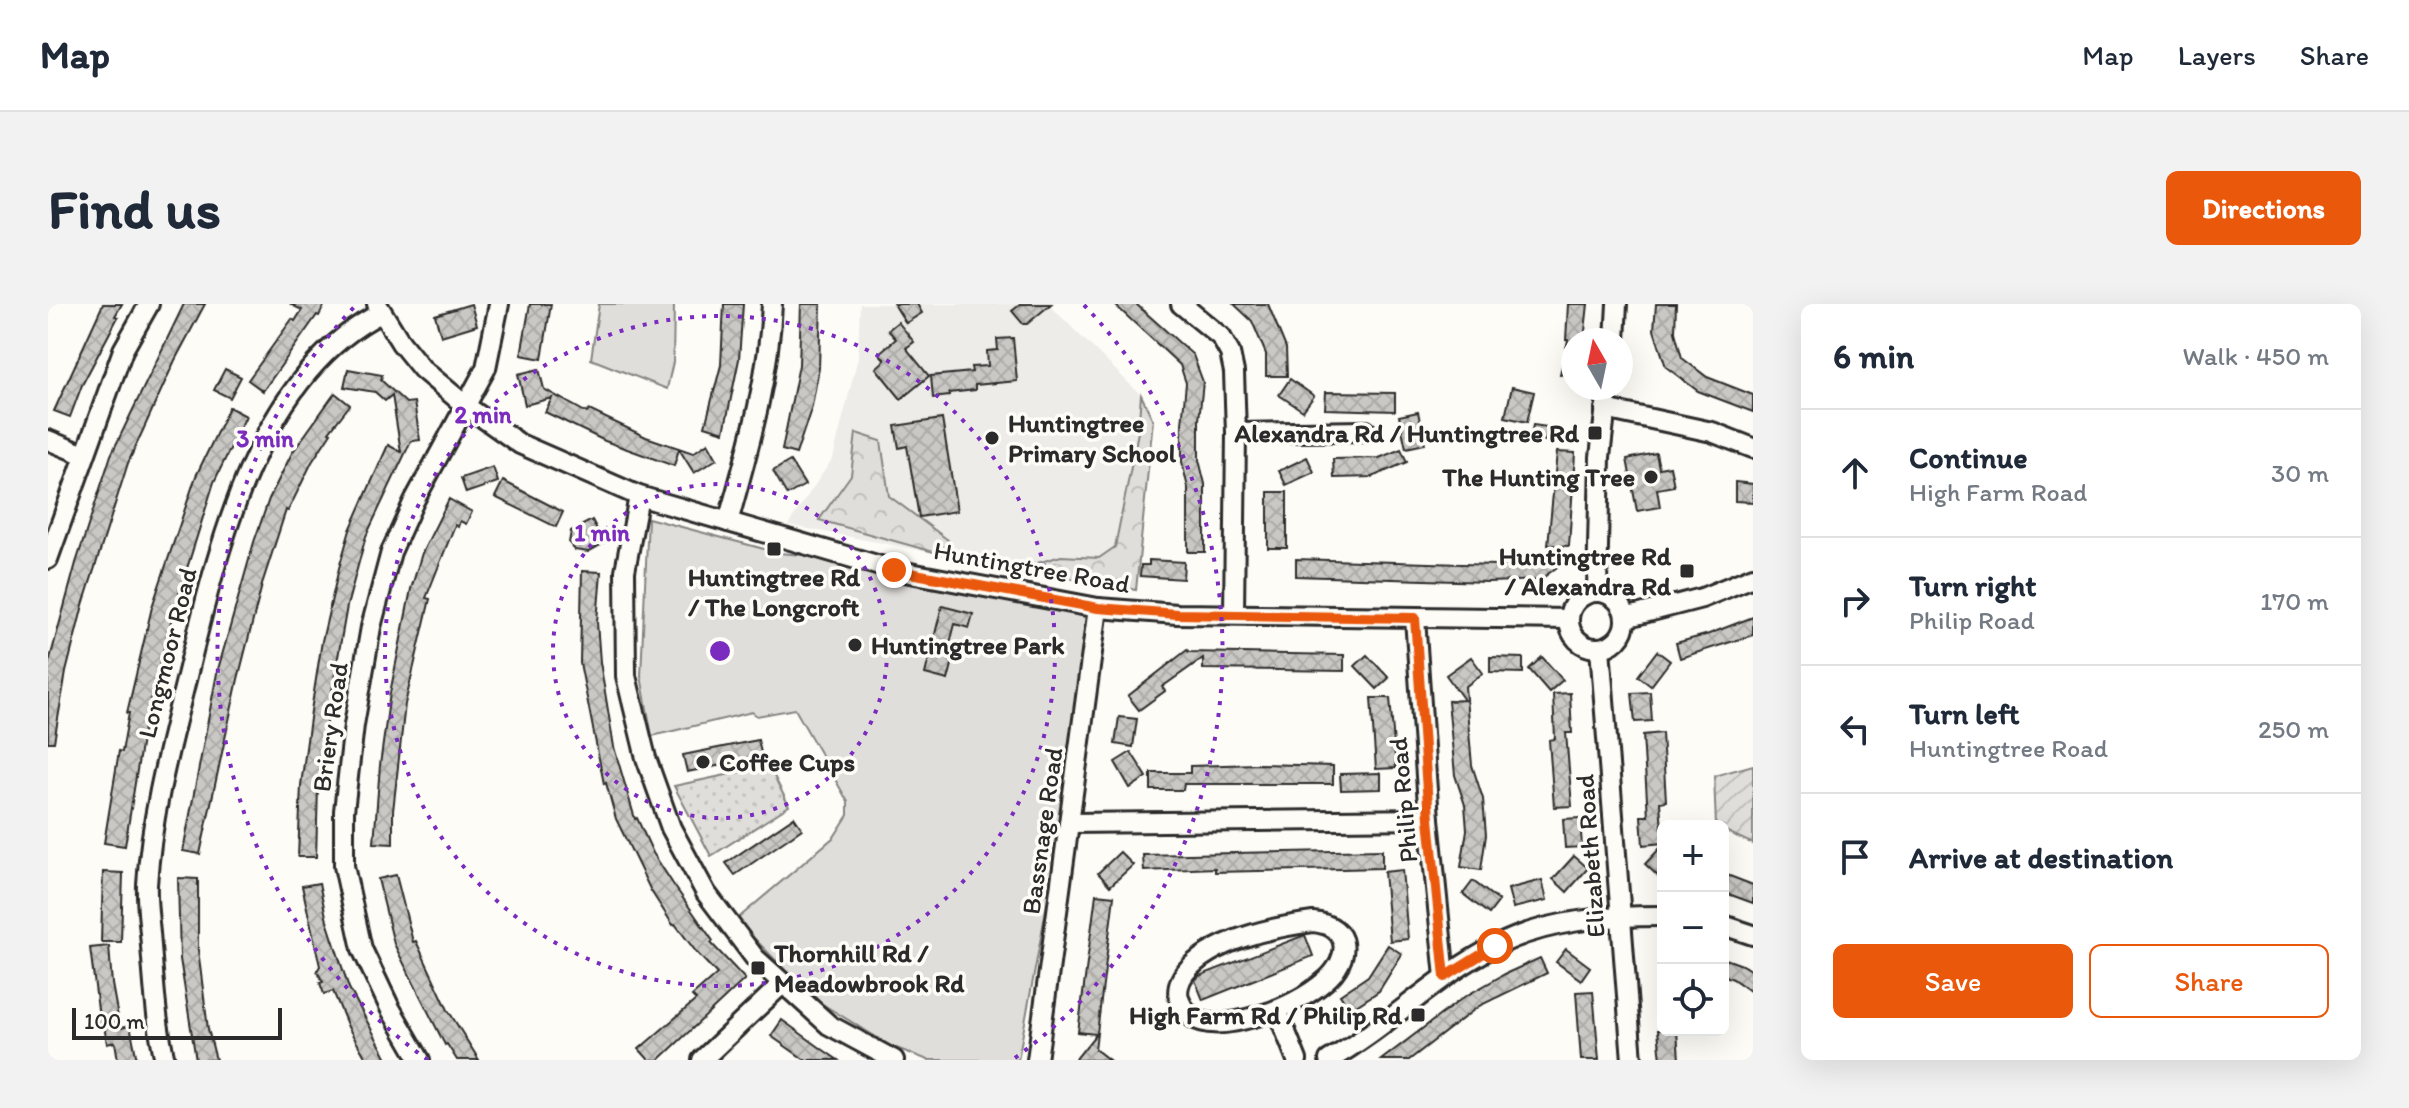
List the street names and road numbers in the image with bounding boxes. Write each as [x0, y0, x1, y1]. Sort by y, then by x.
street label: Huntingtree Road [931, 534, 1133, 600]
street label: Longmoor Road [130, 564, 204, 741]
street label: Briery Road [305, 659, 355, 794]
street label: Philip Road [1382, 735, 1424, 864]
street label: Bassnage Road [1014, 745, 1070, 917]
street label: Elizabeth Road [1568, 773, 1612, 939]

